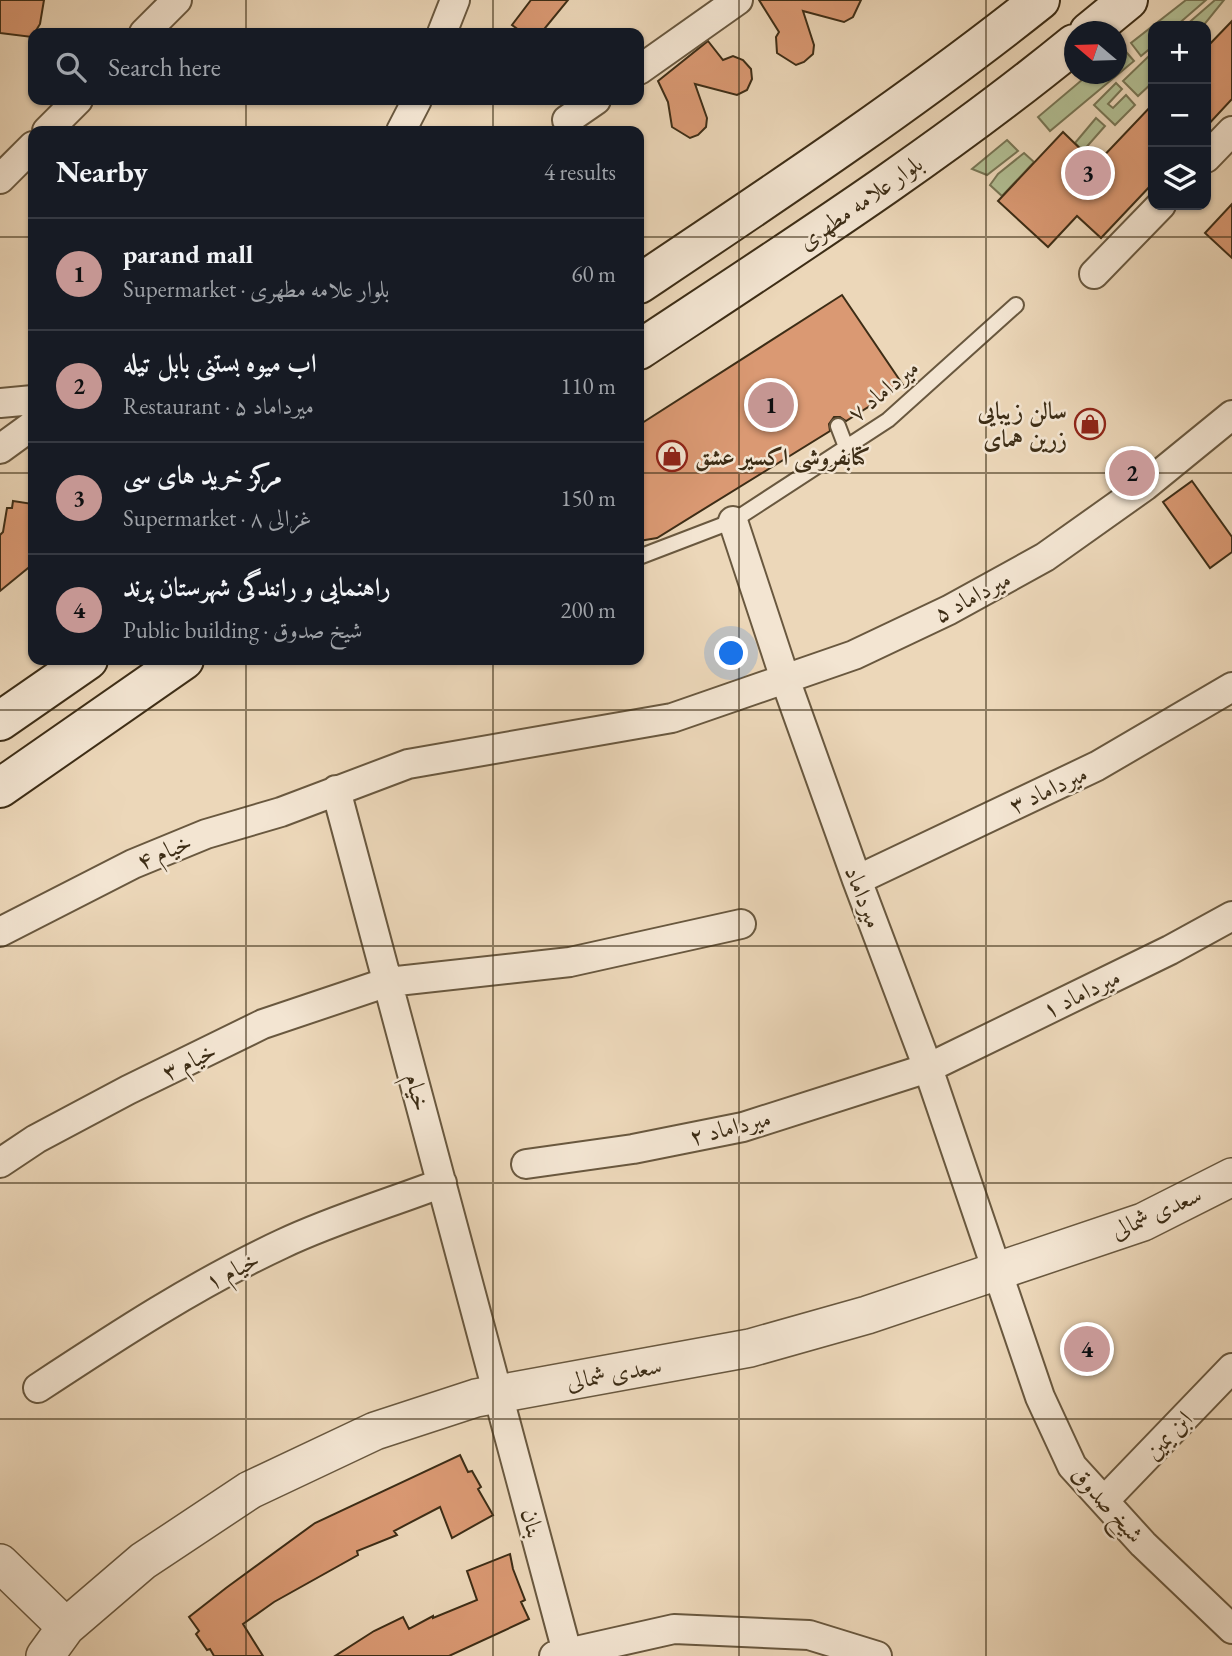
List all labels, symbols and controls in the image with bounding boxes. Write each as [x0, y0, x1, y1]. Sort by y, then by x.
north arrow [1064, 21, 1127, 84]
map controls [1148, 21, 1211, 210]
button: + [1148, 21, 1211, 84]
search box [28, 28, 644, 105]
icon: search [52, 48, 90, 86]
text: Search here [108, 50, 221, 84]
button: − [1148, 84, 1211, 147]
pin: 3 [1065, 147, 1111, 199]
button: layers [1148, 147, 1211, 210]
street label: بلوار علامه مطهری [791, 148, 929, 256]
text: Nearby [56, 152, 148, 191]
text: 4 results [544, 157, 616, 187]
text: parand mall [123, 237, 253, 271]
text: 1 [73, 259, 85, 289]
text: 60 m [571, 259, 616, 289]
text: Supermarket · بلوار علامه مطهری [123, 274, 389, 304]
text: اب میوه بستنی بابل تیله [123, 346, 317, 380]
street label: میرداماد ۷ [841, 352, 925, 428]
text: 2 [73, 371, 85, 401]
text: 110 m [560, 371, 616, 401]
pin: 1 [748, 379, 794, 431]
text: Restaurant · میرداماد ۵ [123, 391, 314, 421]
place label: سالن زیبایی زرین همای [976, 395, 1067, 454]
shop icon: سالن زیبایی زرین همای [1073, 407, 1107, 441]
shop icon: کتابفروشی اکسیر عشق [655, 439, 689, 473]
place label: کتابفروشی اکسیر عشق [695, 441, 870, 474]
pin: 2 [1109, 447, 1155, 499]
text: مرکز خرید های سی [123, 458, 282, 492]
text: 3 [73, 483, 85, 513]
text: 150 m [560, 483, 616, 513]
text: Supermarket · غزالی ۸ [123, 503, 311, 533]
street label: میرداماد ۵ [928, 563, 1016, 629]
text: راهنمایی و رانندگی شهرستان پرند [123, 570, 391, 604]
text: 4 [73, 595, 85, 625]
text: 200 m [560, 595, 616, 625]
text: Public building · شیخ صدوق [123, 615, 363, 645]
your location [714, 636, 748, 670]
street label: میرداماد ۳ [1004, 757, 1092, 821]
street label: خیام ۴ [132, 826, 199, 882]
street label: میرداماد [838, 861, 890, 933]
street label: میرداماد ۱ [1037, 961, 1125, 1025]
street label: خیام ۳ [157, 1035, 224, 1093]
street label: خیام [392, 1070, 438, 1116]
street label: میرداماد ۲ [686, 1102, 774, 1152]
street label: سعدی شمالی [1106, 1178, 1206, 1246]
street label: خیام ۱ [200, 1243, 267, 1302]
pin: 4 [1064, 1323, 1110, 1375]
street label: سعدی شمالی [564, 1349, 664, 1397]
street label: ابن یمین [1137, 1404, 1199, 1466]
street label: شیخ صدوق [1061, 1459, 1151, 1553]
street label: بنان [514, 1505, 552, 1541]

